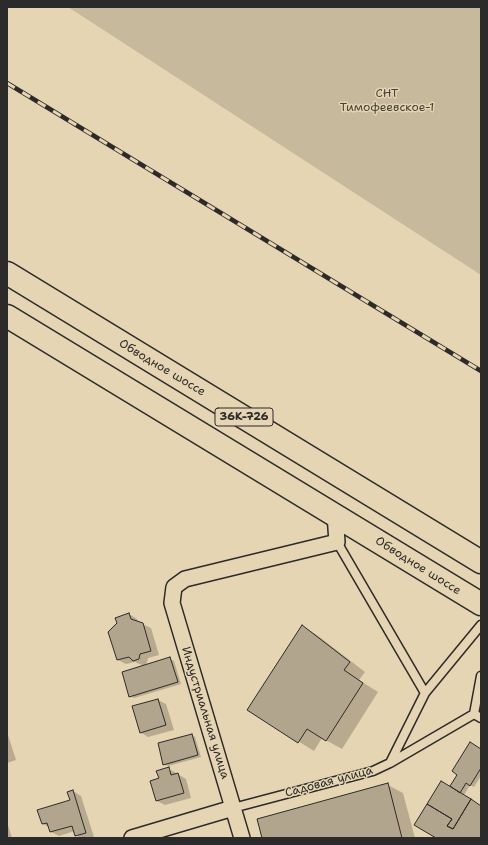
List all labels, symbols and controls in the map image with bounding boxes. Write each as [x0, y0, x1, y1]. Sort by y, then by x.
park label: СНТ Тимофеевское-1 [340, 87, 434, 115]
street label: Обводное шоссе [116, 336, 208, 400]
road number: 36К-726 [215, 408, 273, 426]
street label: Обводное шоссе [372, 534, 464, 598]
street label: Индустриальная улица [178, 645, 232, 781]
street label: Садовая улица [284, 763, 374, 801]

